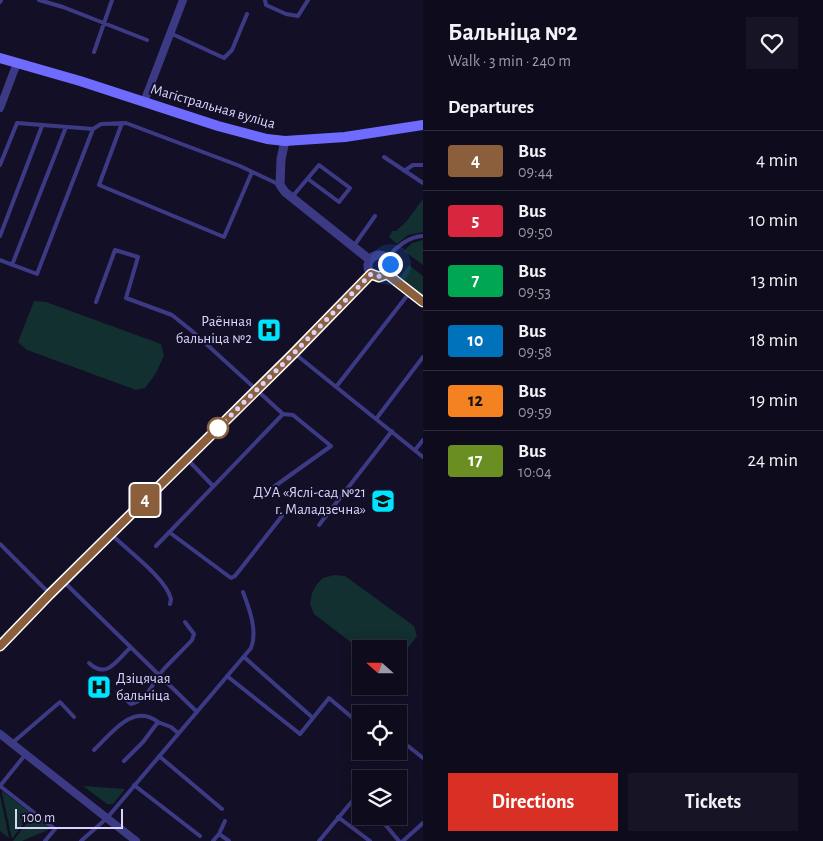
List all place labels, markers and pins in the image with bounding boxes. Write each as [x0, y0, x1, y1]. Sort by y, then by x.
place label: Раённая бальніца №2 [176, 314, 252, 346]
hospital icon: Раённая бальніца №2 [256, 317, 282, 343]
unlabelled marker [207, 417, 229, 439]
place label: ДУА «Яслі-сад №21 г. Маладзечна» [254, 485, 366, 517]
school or university icon: ДУА «Яслі-сад №21 г. Маладзечна» [370, 488, 396, 514]
place label: Дзіцячая бальніца [116, 671, 171, 703]
hospital icon: Дзіцячая бальніца [86, 674, 112, 700]

